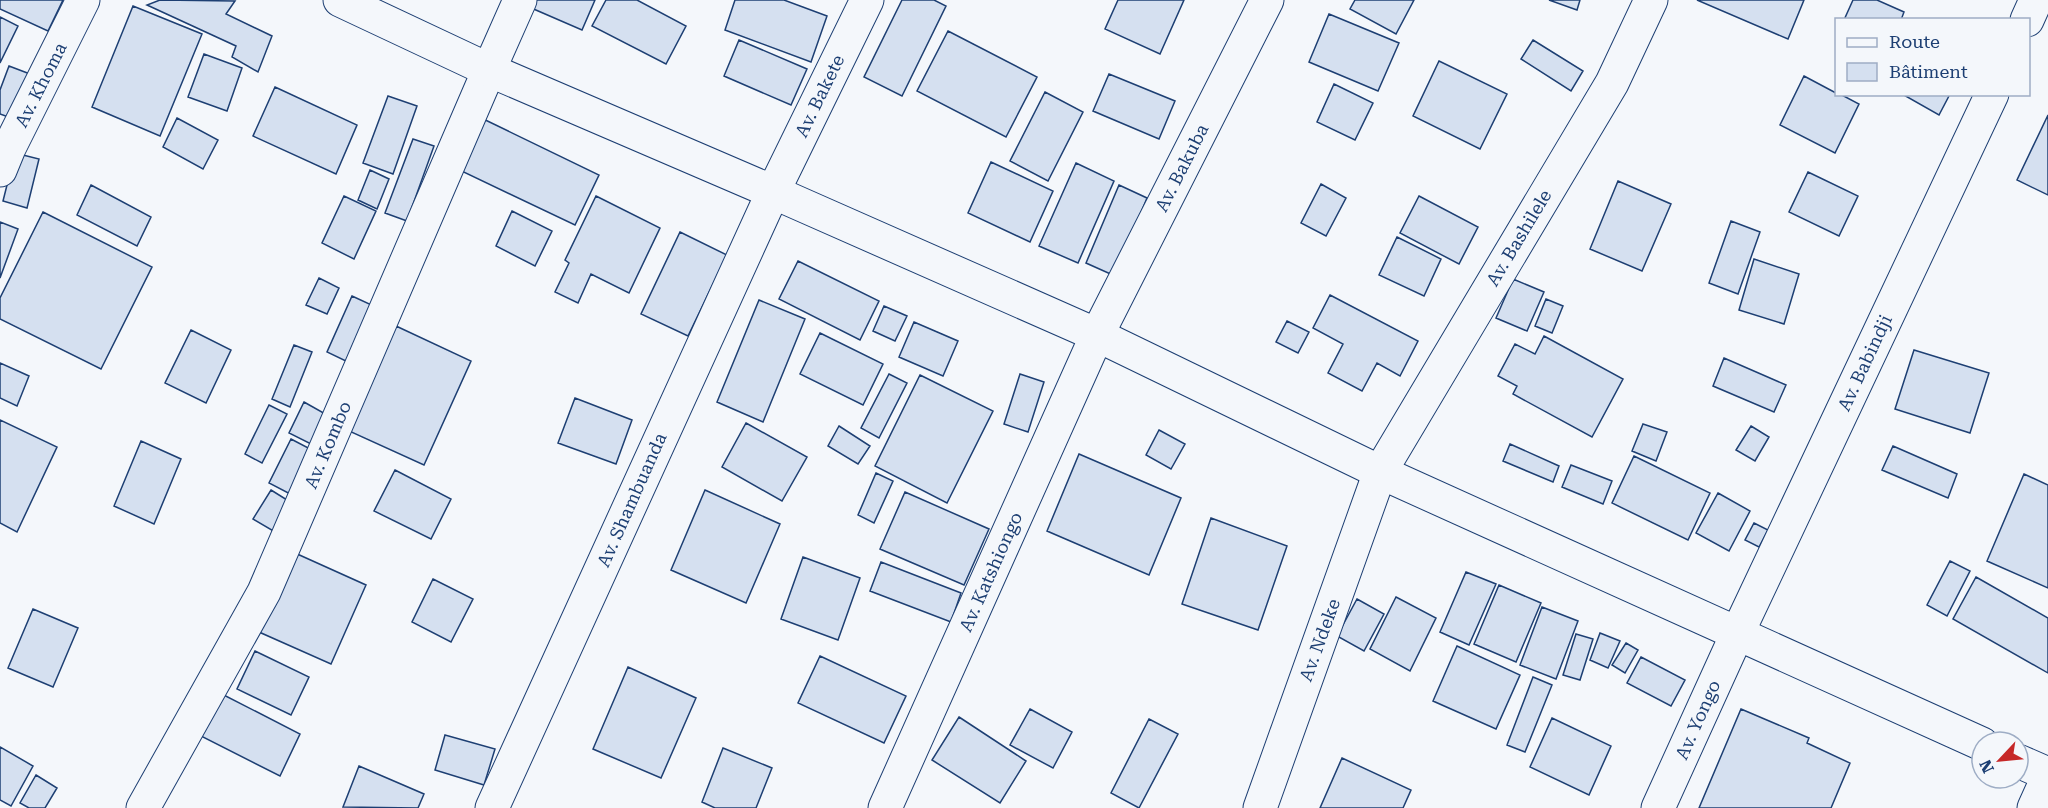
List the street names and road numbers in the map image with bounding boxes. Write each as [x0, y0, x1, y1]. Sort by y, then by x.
street label: Av. Khoma [10, 39, 71, 131]
street label: Av. Bakete [791, 51, 849, 140]
street label: Av. Bakuba [1151, 120, 1213, 215]
street label: Av. Bashilele [1482, 186, 1556, 290]
street label: Av. Babindji [1833, 311, 1896, 414]
street label: Av. Kombo [300, 398, 355, 492]
street label: Av. Shambuanda [593, 429, 671, 570]
street label: Av. Katshiongo [955, 509, 1026, 635]
street label: Av. Ndeke [1295, 596, 1344, 684]
street label: Av. Yongo [1671, 677, 1724, 763]

